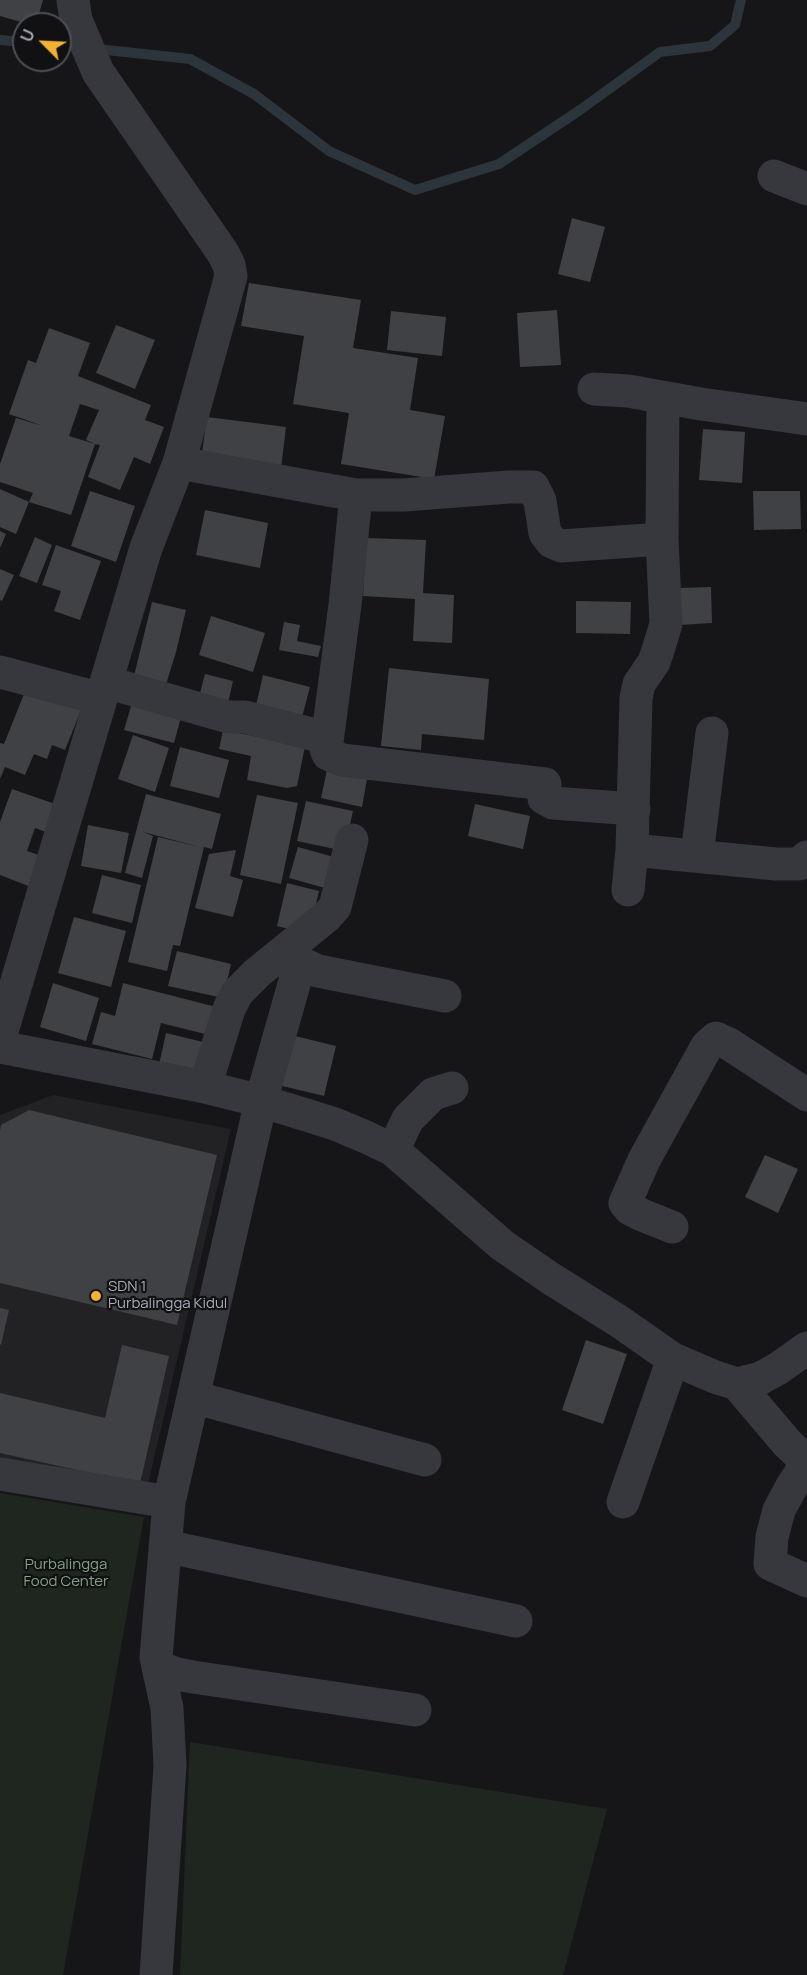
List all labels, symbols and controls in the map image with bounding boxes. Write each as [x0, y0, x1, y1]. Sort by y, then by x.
north arrow [12, 12, 72, 72]
text: U [15, 26, 40, 45]
place label: SDN 1 Purbalingga Kidul [108, 1278, 227, 1313]
marker: SDN 1 Purbalingga Kidul [89, 1289, 103, 1303]
park label: Purbalingga Food Center [23, 1556, 109, 1591]

